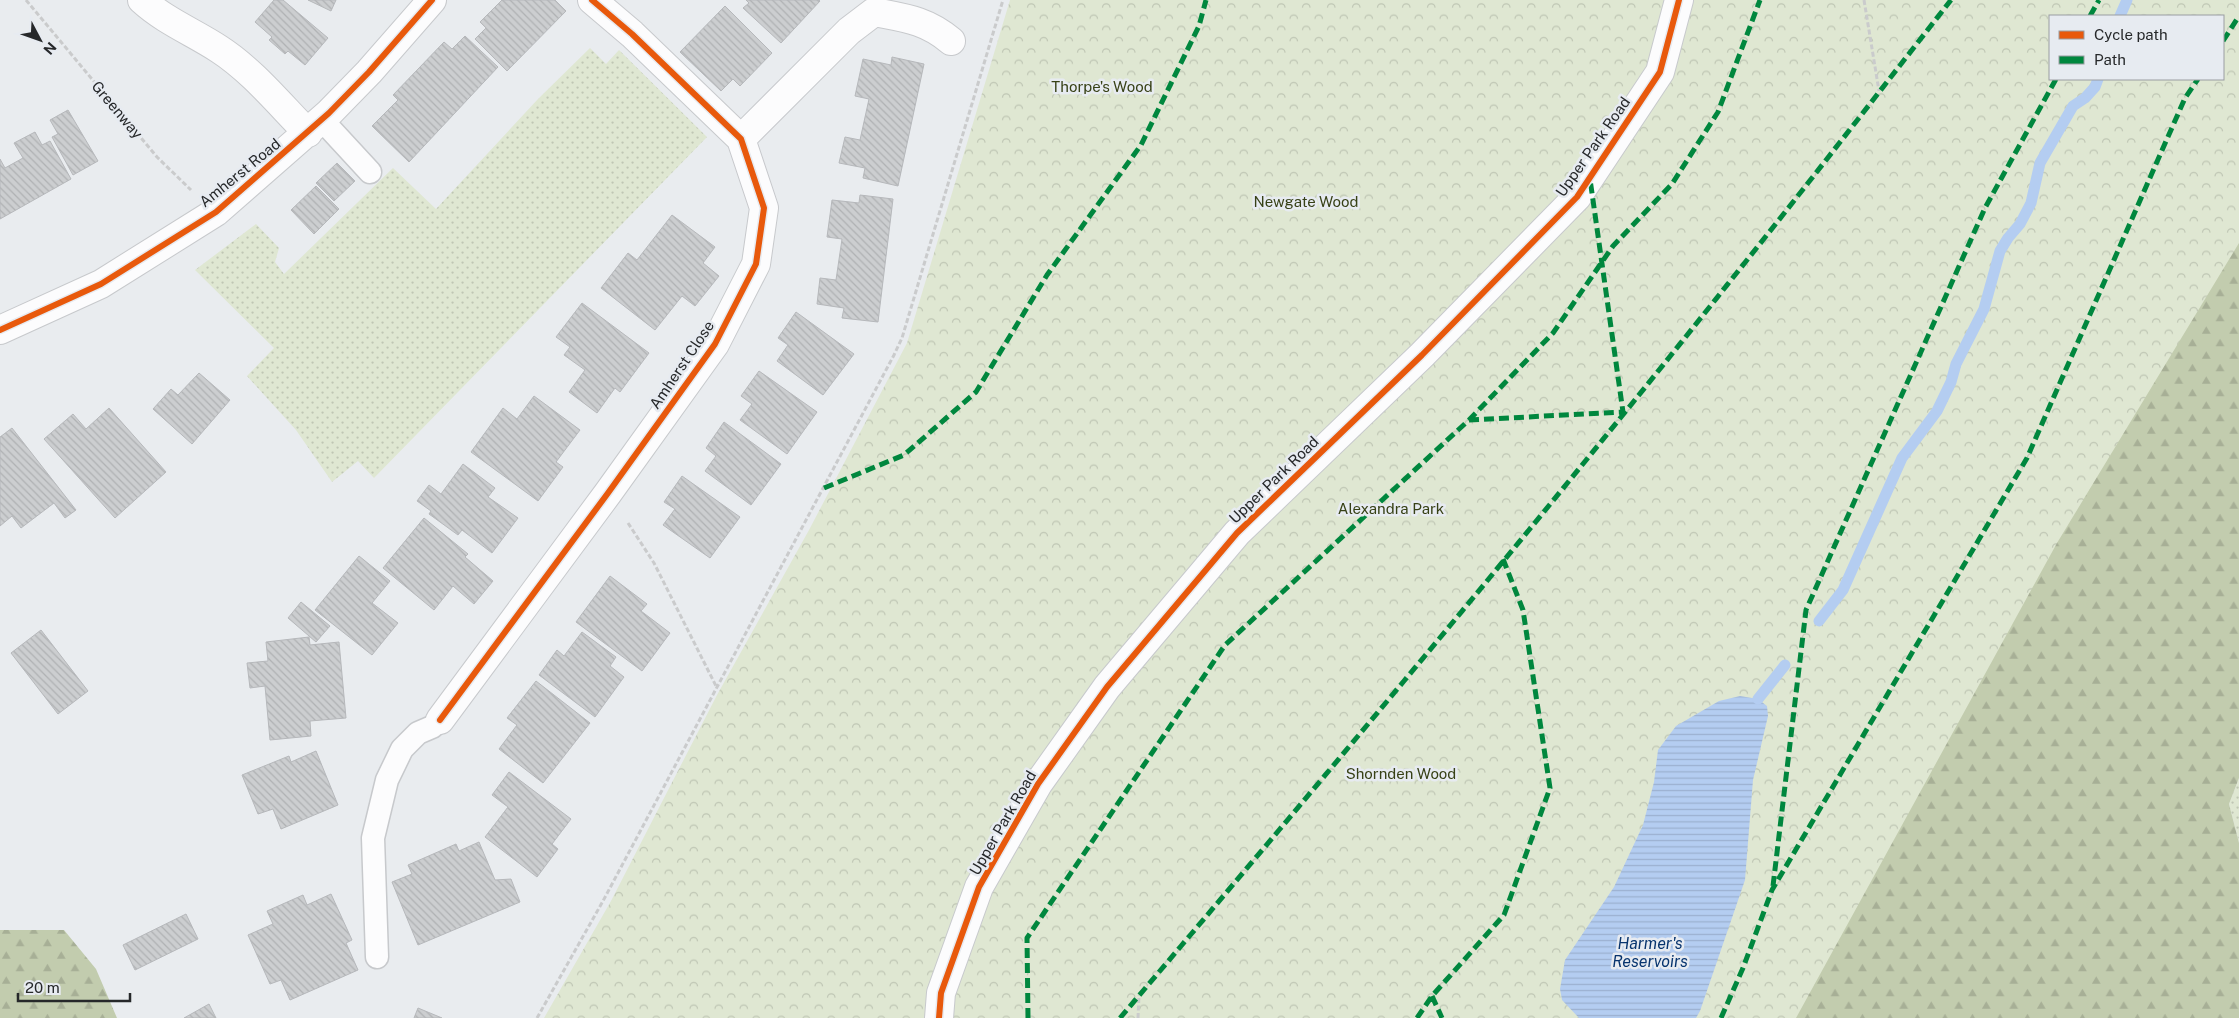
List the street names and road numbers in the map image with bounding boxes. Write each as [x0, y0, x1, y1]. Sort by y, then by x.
street label: Greenway [88, 78, 146, 142]
street label: Upper Park Road [1552, 94, 1633, 200]
street label: Amherst Road [196, 135, 284, 210]
street label: Amherst Close [646, 317, 717, 412]
street label: Upper Park Road [1225, 433, 1322, 527]
street label: Upper Park Road [966, 768, 1039, 878]

